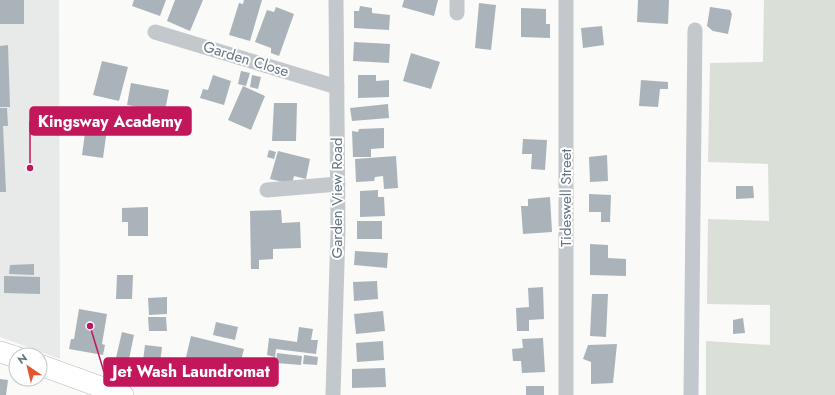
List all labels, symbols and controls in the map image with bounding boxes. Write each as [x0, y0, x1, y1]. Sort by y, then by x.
street label: Garden Close [201, 36, 292, 83]
callout: Kingsway Academy [30, 107, 191, 135]
text: Kingsway Academy [38, 110, 183, 133]
street label: Garden View Road [326, 138, 348, 259]
street label: Tideswell Street [555, 149, 577, 247]
north arrow [8, 347, 48, 387]
text: N [14, 350, 30, 368]
callout: Jet Wash Laundromat [104, 358, 278, 386]
text: Jet Wash Laundromat [109, 360, 271, 383]

